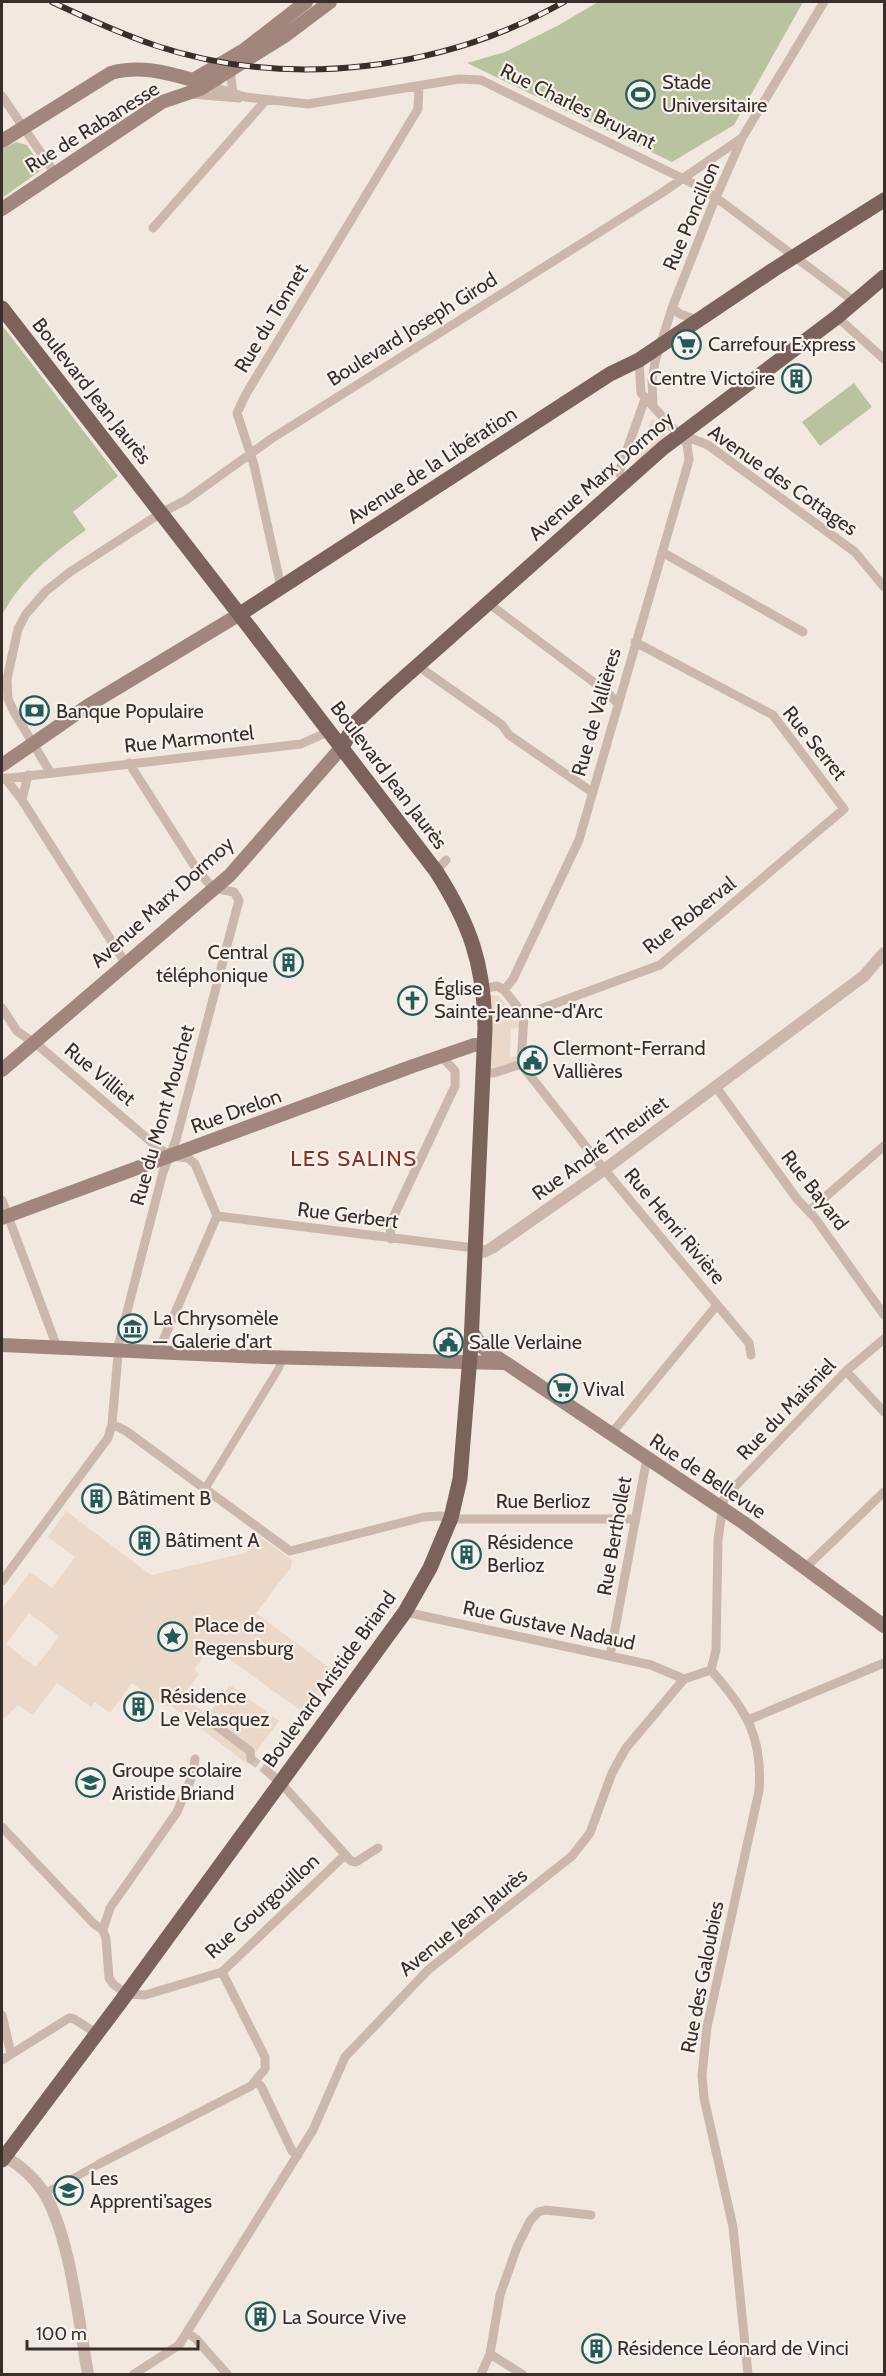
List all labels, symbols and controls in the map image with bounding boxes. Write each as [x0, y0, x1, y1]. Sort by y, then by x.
street label: Rue Charles Bruyant [496, 58, 660, 154]
place label: Stade Universitaire [662, 70, 767, 117]
street label: Rue de Rabanesse [21, 76, 163, 178]
sports icon: Stade Universitaire [625, 78, 657, 110]
street label: Rue Poncillon [657, 158, 725, 274]
street label: Rue du Tonnet [229, 259, 313, 377]
street label: Boulevard Joseph Girod [323, 267, 501, 391]
street label: Boulevard Jean Jaurès [27, 313, 157, 469]
supermarket icon: Carrefour Express [671, 328, 703, 360]
place label: Carrefour Express [708, 332, 856, 356]
building icon: Centre Victoire [780, 362, 812, 394]
place label: Centre Victoire [650, 366, 775, 390]
street label: Avenue de la Libération [343, 401, 521, 529]
street label: Avenue Marx Dormoy [524, 407, 678, 545]
street label: Avenue des Cottages [704, 420, 862, 540]
street label: Rue de Vallières [566, 645, 626, 779]
bank icon: Banque Populaire [19, 695, 51, 727]
street label: Boulevard Jean Jaurès [326, 696, 452, 854]
place label: Banque Populaire [56, 699, 204, 723]
street label: Rue Serret [778, 701, 852, 785]
street label: Rue Marmontel [123, 720, 255, 758]
street label: Avenue Marx Dormoy [86, 831, 238, 973]
street label: Rue Roberval [638, 871, 741, 959]
place label: Central téléphonique [156, 940, 268, 987]
building icon: Central téléphonique [273, 947, 305, 979]
place label: Église Sainte-Jeanne-d'Arc [434, 976, 603, 1023]
church icon: Église Sainte-Jeanne-d'Arc [397, 984, 429, 1016]
street label: Rue du Mont Mouchet [125, 1022, 199, 1208]
place label: Clermont-Ferrand Vallières [553, 1036, 705, 1083]
street label: Rue Villiet [60, 1037, 140, 1111]
public building icon: Clermont-Ferrand Vallières [516, 1044, 548, 1076]
street label: Rue Drelon [187, 1084, 285, 1138]
street label: Rue André Theuriet [527, 1091, 673, 1205]
district label: LES SALINS [290, 1145, 418, 1172]
street label: Rue Bayard [776, 1145, 854, 1235]
street label: Rue Henri Rivière [619, 1163, 731, 1289]
street label: Rue Gerbert [296, 1197, 400, 1233]
place label: La Chrysomèle — Galerie d'art [153, 1306, 279, 1353]
museum icon: La Chrysomèle — Galerie d'art [116, 1313, 148, 1345]
public building icon: Salle Verlaine [432, 1326, 464, 1358]
place label: Salle Verlaine [469, 1330, 582, 1354]
street label: Rue du Maisniel [732, 1353, 841, 1465]
supermarket icon: Vival [546, 1373, 578, 1405]
place label: Vival [583, 1377, 625, 1401]
street label: Rue de Bellevue [645, 1428, 771, 1524]
street label: Rue Berthollet [592, 1474, 636, 1597]
building icon: Bâtiment B [80, 1482, 112, 1514]
place label: Bâtiment B [117, 1486, 211, 1510]
street label: Rue Berlioz [496, 1489, 590, 1513]
building icon: Bâtiment A [128, 1524, 160, 1556]
place label: Bâtiment A [165, 1528, 260, 1552]
place label: Résidence Berlioz [487, 1530, 573, 1577]
building icon: Résidence Berlioz [450, 1538, 482, 1570]
street label: Boulevard Aristide Briand [257, 1586, 401, 1772]
street label: Rue Gustave Nadaud [461, 1595, 637, 1655]
place label: Place de Regensburg [194, 1613, 294, 1660]
place icon: Place de Regensburg [157, 1621, 189, 1653]
place label: Résidence Le Velasquez [160, 1684, 270, 1731]
building icon: Résidence Le Velasquez [123, 1691, 155, 1723]
place label: Groupe scolaire Aristide Briand [112, 1758, 242, 1805]
school or university icon: Groupe scolaire Aristide Briand [75, 1766, 107, 1798]
street label: Rue Gourgouillon [200, 1848, 324, 1964]
street label: Avenue Jean Jaurès [394, 1863, 532, 1981]
street label: Rue des Galoubies [676, 1899, 728, 2055]
place label: Les Apprenti’sages [90, 2166, 212, 2213]
school or university icon: Les Apprenti’sages [53, 2174, 85, 2206]
building icon: La Source Vive [245, 2301, 277, 2333]
place label: La Source Vive [282, 2305, 406, 2329]
scale bar [27, 2313, 198, 2351]
text: 100 m [36, 2323, 87, 2345]
building icon: Résidence Léonard de Vinci [580, 2332, 612, 2364]
place label: Résidence Léonard de Vinci [617, 2336, 849, 2360]

